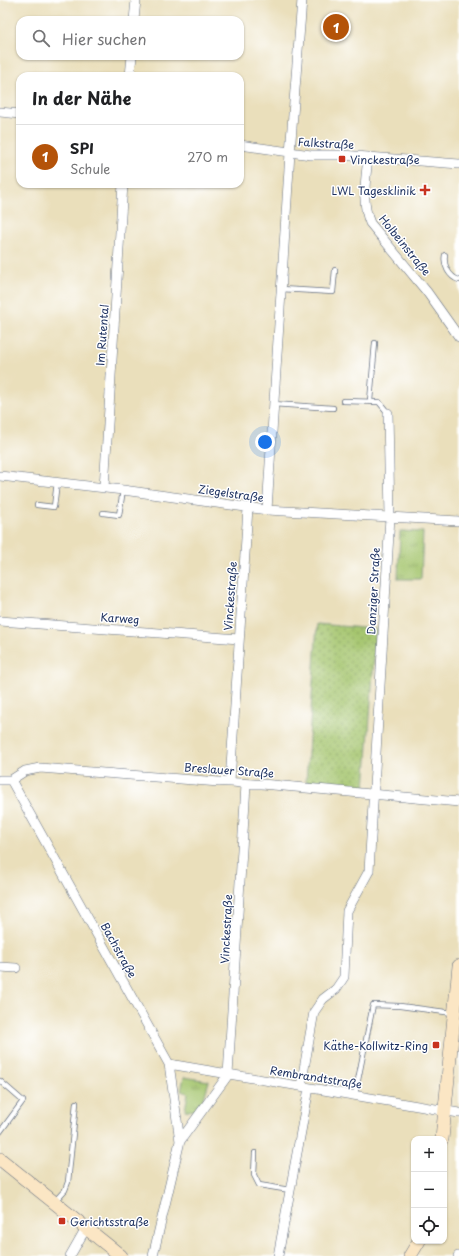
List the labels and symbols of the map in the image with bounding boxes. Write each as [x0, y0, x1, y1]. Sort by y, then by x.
pin: 1 [323, 12, 349, 42]
street label: Falkstraße [297, 133, 355, 153]
place label: Vinckestraße [350, 151, 420, 168]
marker: Vinckestraße [337, 154, 347, 164]
place label: LWL Tagesklinik [332, 182, 416, 199]
marker: LWL Tagesklinik [419, 184, 431, 196]
street label: Holbeinstraße [375, 211, 435, 279]
street label: Im Rutental [91, 304, 113, 366]
your location [255, 432, 275, 452]
street label: Ziegelstraße [197, 480, 265, 506]
street label: Danziger Straße [362, 547, 384, 635]
street label: Vinckestraße [219, 561, 241, 631]
street label: Karweg [100, 608, 140, 628]
street label: Breslauer Straße [184, 758, 275, 782]
street label: Vinckestraße [216, 894, 236, 964]
street label: Bachstraße [97, 919, 141, 981]
place label: Käthe-Kollwitz-Ring [323, 1037, 428, 1054]
marker: Käthe-Kollwitz-Ring [431, 1040, 441, 1050]
street label: Rembrandtstraße [269, 1061, 364, 1093]
place label: Gerichtsstraße [70, 1213, 149, 1230]
marker: Gerichtsstraße [57, 1216, 67, 1226]

